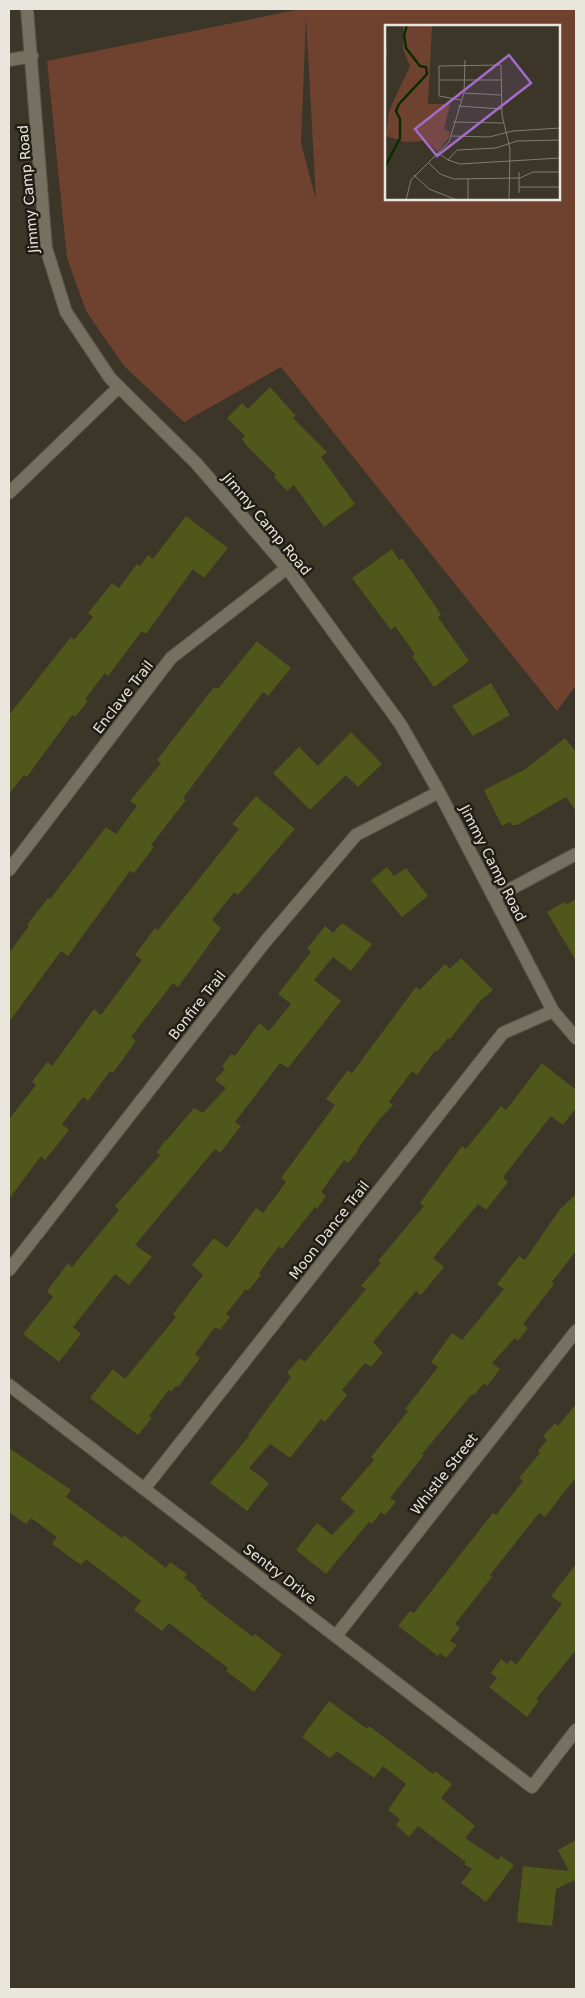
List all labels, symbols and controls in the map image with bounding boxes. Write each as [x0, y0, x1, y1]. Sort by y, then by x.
inset map [385, 25, 560, 200]
street label: Jimmy Camp Road [14, 124, 42, 255]
street label: Jimmy Camp Road [219, 469, 314, 578]
street label: Enclave Trail [90, 657, 156, 737]
street label: Jimmy Camp Road [456, 801, 529, 924]
street label: Bonfire Trail [165, 967, 229, 1043]
street label: Moon Dance Trail [286, 1178, 372, 1282]
street label: Whistle Street [407, 1430, 481, 1518]
street label: Sentry Drive [241, 1541, 319, 1607]

